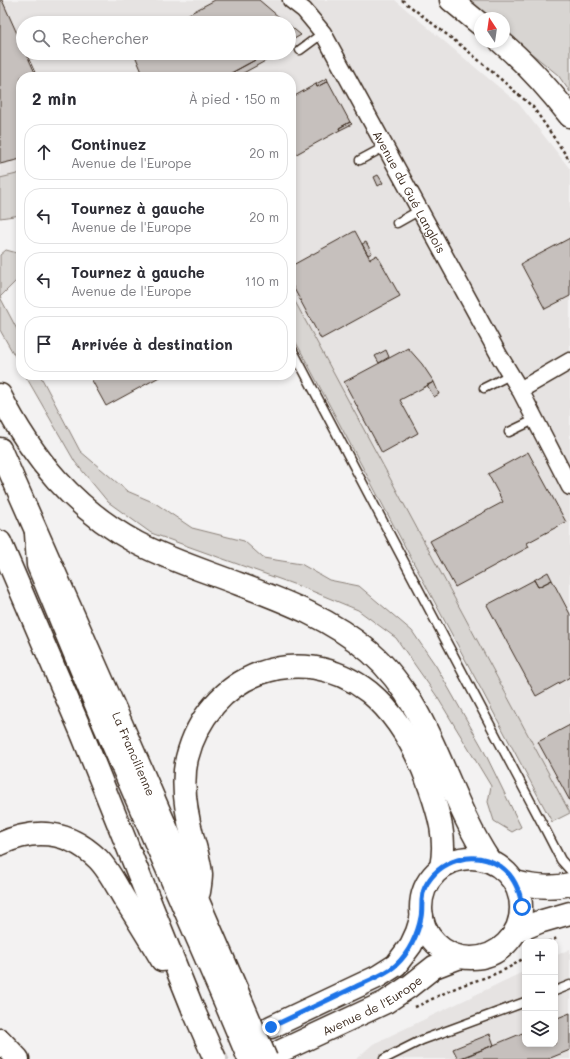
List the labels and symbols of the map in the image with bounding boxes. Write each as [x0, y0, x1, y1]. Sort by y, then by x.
north arrow [474, 12, 510, 48]
street label: Avenue du Gué Langlois [370, 128, 450, 256]
street label: La Francilienne [109, 709, 159, 798]
route start [513, 898, 531, 916]
street label: Avenue de l'Europe [320, 972, 425, 1039]
route end [262, 1018, 280, 1036]

